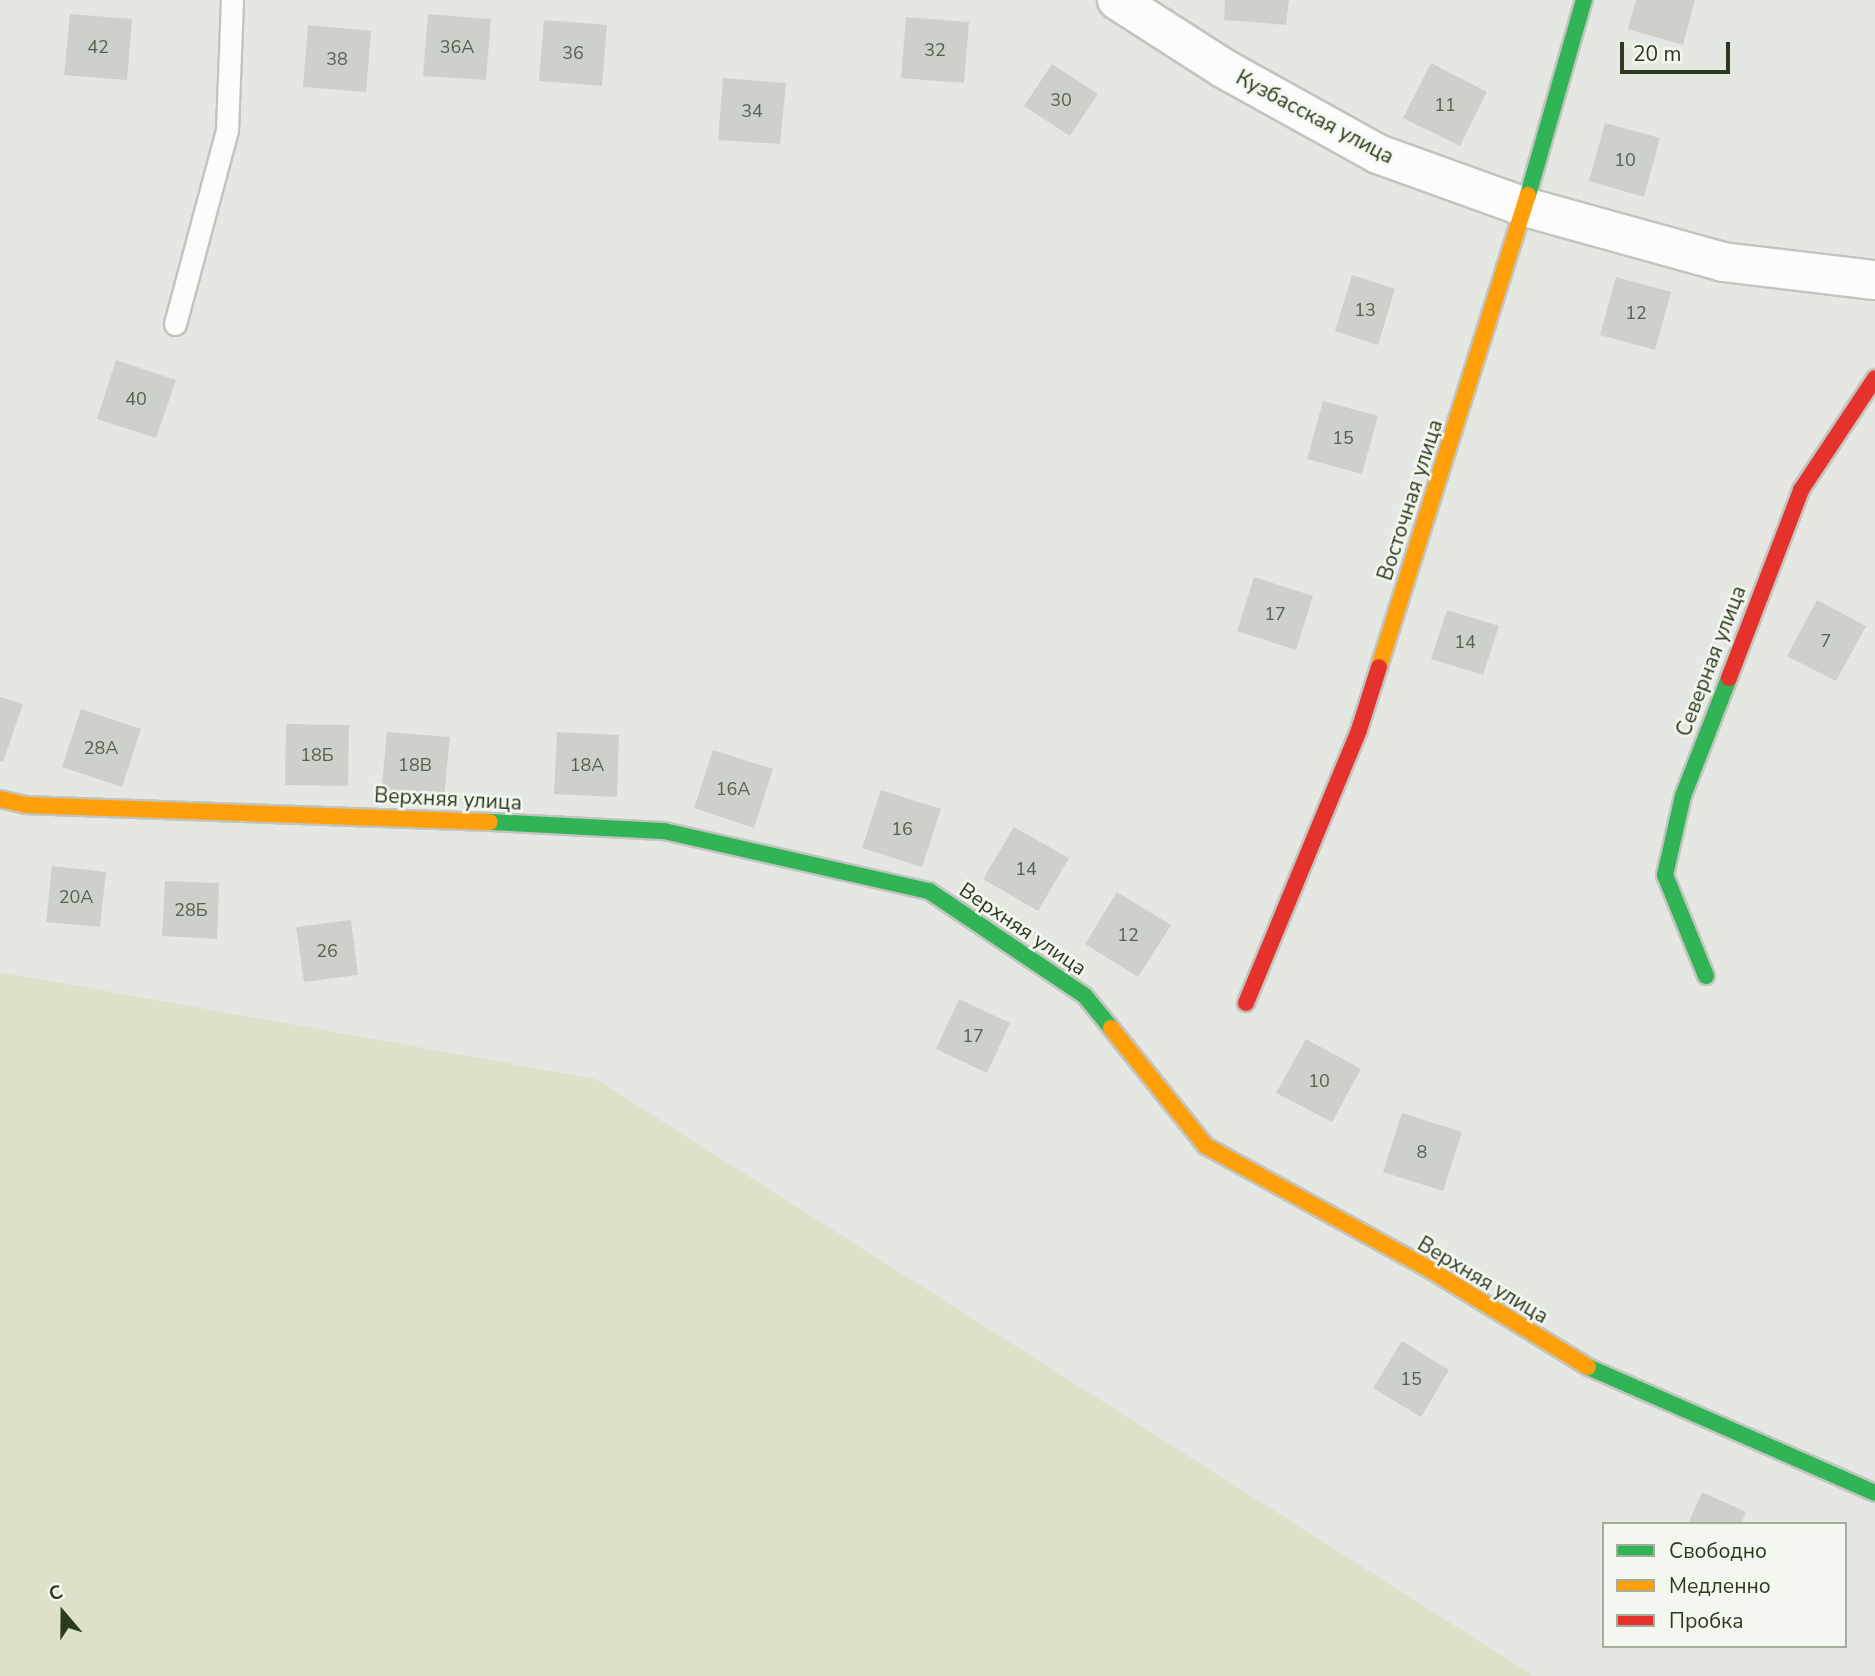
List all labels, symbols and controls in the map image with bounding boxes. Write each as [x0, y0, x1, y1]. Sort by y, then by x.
scale bar [1623, 28, 1733, 72]
house number: 42 [87, 36, 109, 58]
house number: 36А [440, 36, 474, 58]
house number: 32 [924, 39, 946, 61]
text: 20 m [1633, 40, 1682, 68]
house number: 36 [562, 42, 584, 64]
house number: 38 [326, 48, 348, 70]
street label: Кузбасская улица [1232, 65, 1398, 169]
house number: 30 [1050, 89, 1072, 111]
house number: 11 [1434, 94, 1456, 116]
house number: 34 [741, 100, 763, 122]
house number: 10 [1614, 149, 1636, 171]
house number: 13 [1354, 299, 1376, 321]
house number: 12 [1625, 302, 1647, 324]
house number: 40 [125, 388, 147, 410]
street label: Восточная улица [1372, 416, 1448, 584]
house number: 15 [1332, 427, 1354, 449]
street label: Северная улица [1671, 582, 1751, 740]
house number: 17 [1264, 603, 1286, 625]
house number: 7 [1821, 630, 1831, 652]
house number: 14 [1454, 631, 1476, 653]
house number: 28А [84, 737, 118, 759]
house number: 18Б [300, 744, 334, 766]
house number: 18В [398, 754, 432, 776]
house number: 18А [570, 754, 604, 776]
house number: 16А [716, 778, 750, 800]
street label: Верхняя улица [373, 783, 523, 815]
house number: 16 [891, 818, 913, 840]
house number: 14 [1015, 858, 1037, 880]
street label: Верхняя улица [955, 877, 1091, 981]
house number: 20А [59, 886, 93, 908]
house number: 28Б [174, 899, 208, 921]
house number: 12 [1117, 924, 1139, 946]
house number: 26 [316, 940, 338, 962]
house number: 17 [962, 1025, 984, 1047]
house number: 10 [1308, 1070, 1330, 1092]
house number: 8 [1417, 1141, 1427, 1163]
street label: Верхняя улица [1413, 1231, 1553, 1329]
house number: 15 [1400, 1368, 1422, 1390]
legend [1602, 1522, 1847, 1648]
text: Свободно [1669, 1537, 1767, 1565]
text: Медленно [1669, 1572, 1771, 1600]
north arrow [28, 1578, 98, 1648]
text: С [45, 1579, 66, 1608]
text: Пробка [1669, 1607, 1743, 1635]

